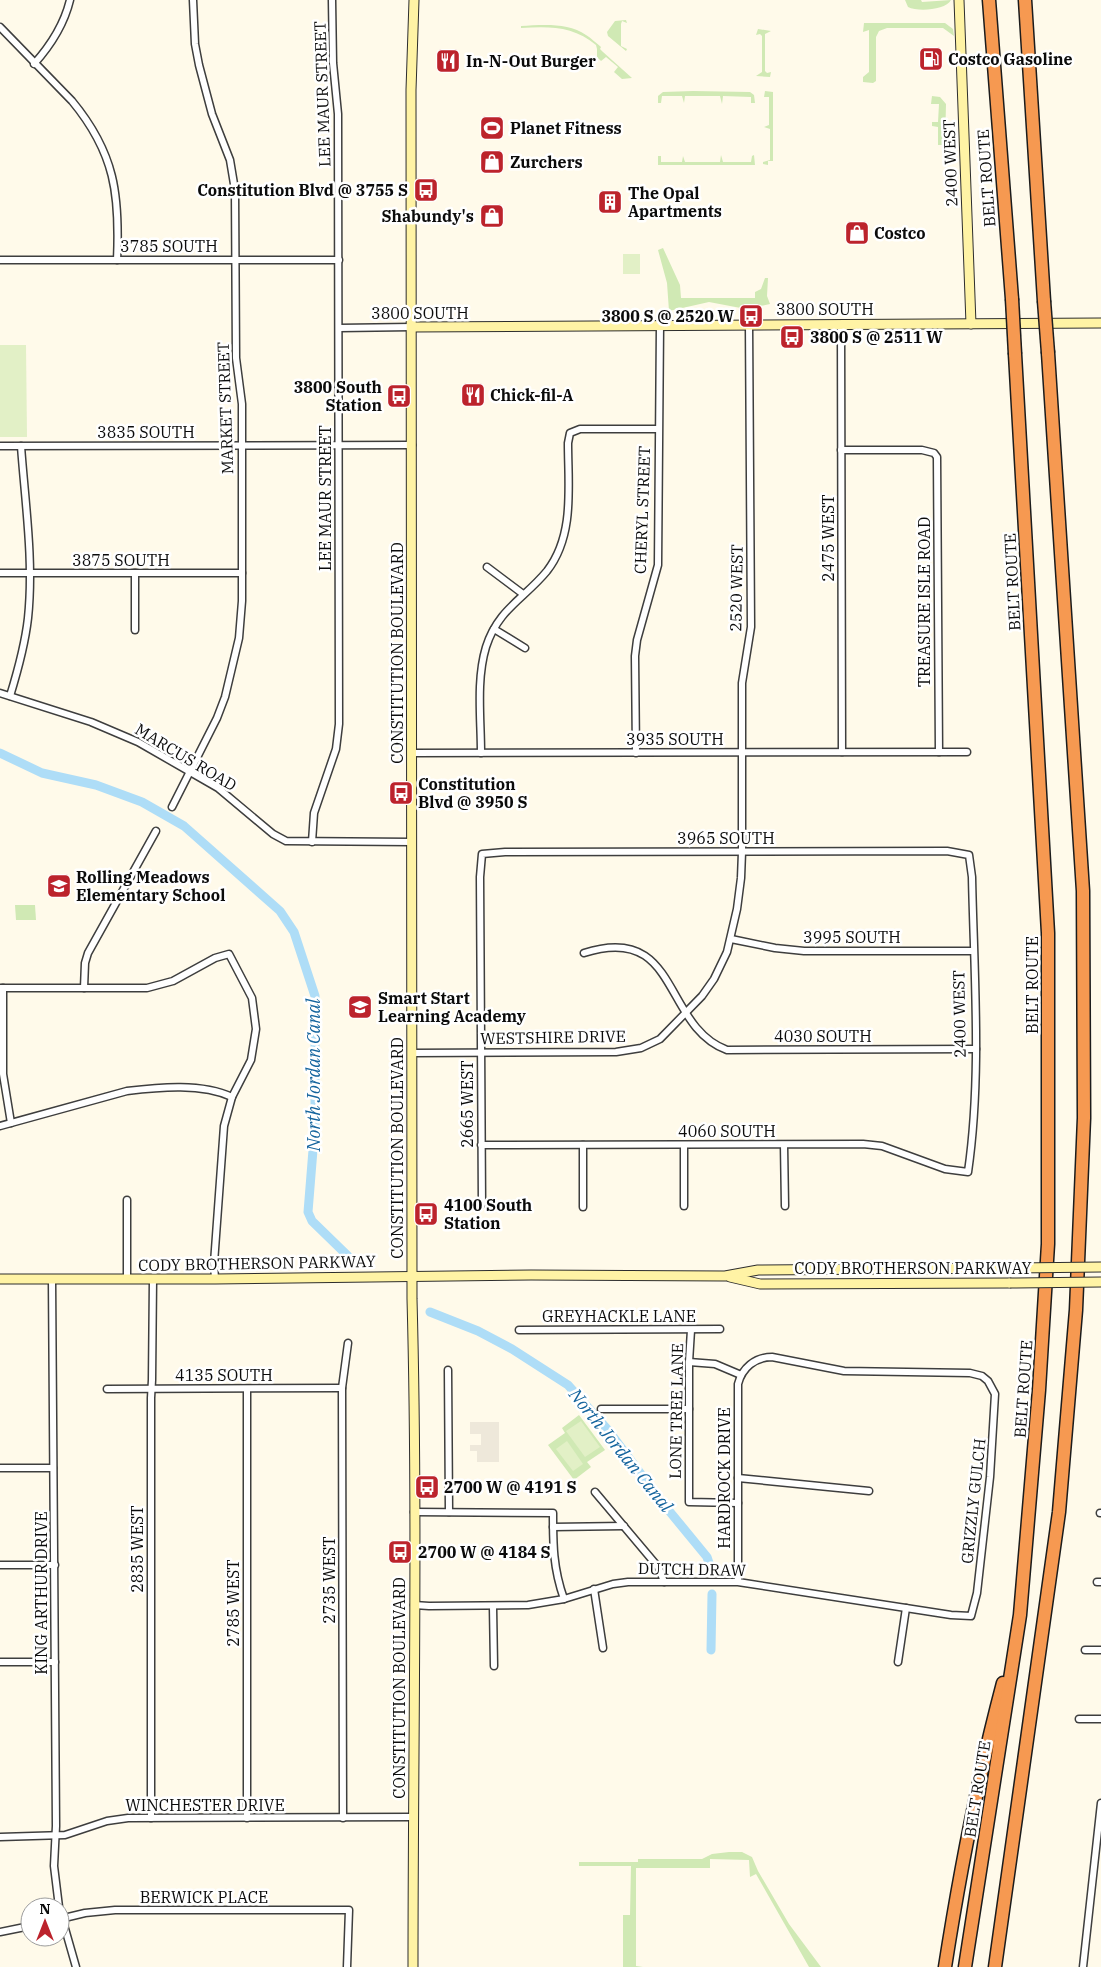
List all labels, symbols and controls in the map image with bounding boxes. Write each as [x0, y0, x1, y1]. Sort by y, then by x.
street label: LEE MAUR STREET [309, 21, 335, 167]
fuel station icon: Costco Gasoline [918, 46, 944, 72]
restaurant icon: In-N-Out Burger [435, 48, 461, 74]
place label: Costco Gasoline [948, 49, 1073, 69]
place label: In-N-Out Burger [466, 51, 596, 71]
sports icon: Planet Fitness [479, 115, 505, 141]
place label: Planet Fitness [510, 118, 622, 138]
street label: 2400 WEST [938, 119, 962, 207]
street label: BELT ROUTE [973, 128, 999, 228]
shop icon: Zurchers [479, 149, 505, 175]
place label: Zurchers [510, 152, 583, 172]
bus stop icon: Constitution Blvd @ 3755 S [413, 177, 439, 203]
place label: Constitution Blvd @ 3755 S [197, 180, 408, 200]
place label: The Opal Apartments [628, 183, 722, 221]
building icon: The Opal Apartments [597, 189, 623, 215]
shop icon: Shabundy's [479, 203, 505, 229]
place label: Shabundy's [381, 206, 474, 226]
shop icon: Costco [844, 220, 870, 246]
place label: Costco [874, 223, 926, 243]
street label: 3785 SOUTH [120, 236, 218, 256]
street label: 3800 SOUTH [776, 299, 874, 319]
street label: 3800 SOUTH [371, 303, 469, 323]
bus stop icon: 3800 S @ 2520 W [738, 303, 764, 329]
place label: 3800 S @ 2520 W [601, 306, 735, 326]
bus stop icon: 3800 S @ 2511 W [779, 324, 805, 350]
place label: 3800 S @ 2511 W [810, 327, 943, 347]
street label: MARKET STREET [213, 341, 237, 475]
place label: 3800 South Station [294, 377, 382, 415]
restaurant icon: Chick-fil-A [460, 382, 486, 408]
bus stop icon: 3800 South Station [386, 383, 412, 409]
place label: Chick-fil-A [490, 385, 573, 405]
street label: 3835 SOUTH [97, 422, 195, 442]
street label: LEE MAUR STREET [315, 425, 335, 571]
street label: CHERYL STREET [630, 446, 654, 574]
street label: 2475 WEST [818, 494, 838, 582]
street label: TREASURE ISLE ROAD [914, 517, 934, 687]
street label: BELT ROUTE [999, 533, 1025, 631]
street label: CONSTITUTION BOULEVARD [387, 542, 407, 764]
street label: 2520 WEST [725, 544, 747, 632]
street label: 3875 SOUTH [72, 550, 170, 570]
street label: MARCUS ROAD [132, 719, 240, 795]
street label: 3935 SOUTH [626, 729, 724, 749]
place label: Constitution Blvd @ 3950 S [418, 774, 527, 812]
bus stop icon: Constitution Blvd @ 3950 S [388, 780, 414, 806]
street label: 3965 SOUTH [677, 828, 775, 848]
place label: Rolling Meadows Elementary School [76, 867, 225, 905]
school or university icon: Rolling Meadows Elementary School [46, 873, 72, 899]
street label: 3995 SOUTH [803, 927, 901, 947]
street label: BELT ROUTE [1022, 936, 1042, 1034]
street label: 2400 WEST [948, 970, 970, 1058]
place label: Smart Start Learning Academy [378, 988, 527, 1026]
school or university icon: Smart Start Learning Academy [347, 994, 373, 1020]
water label: North Jordan Canal [302, 998, 325, 1152]
street label: WESTSHIRE DRIVE [480, 1026, 626, 1048]
street label: 4030 SOUTH [774, 1026, 872, 1046]
street label: CONSTITUTION BOULEVARD [387, 1037, 407, 1259]
street label: 2665 WEST [457, 1060, 477, 1148]
street label: 4060 SOUTH [678, 1121, 776, 1141]
place label: 4100 South Station [444, 1195, 532, 1233]
bus stop icon: 4100 South Station [413, 1201, 439, 1227]
street label: CODY BROTHERSON PARKWAY [138, 1251, 376, 1275]
street label: CODY BROTHERSON PARKWAY [794, 1258, 1032, 1278]
street label: GREYHACKLE LANE [542, 1306, 696, 1326]
street label: BELT ROUTE [1010, 1339, 1036, 1439]
street label: LONE TREE LANE [665, 1343, 687, 1479]
street label: 4135 SOUTH [175, 1365, 273, 1385]
water label: North Jordan Canal [563, 1383, 679, 1517]
street label: HARDROCK DRIVE [714, 1407, 734, 1549]
street label: GRIZZLY GULCH [956, 1437, 990, 1565]
bus stop icon: 2700 W @ 4191 S [414, 1474, 440, 1500]
place label: 2700 W @ 4191 S [444, 1477, 577, 1497]
street label: 2835 WEST [127, 1505, 147, 1593]
street label: KING ARTHUR DRIVE [31, 1511, 51, 1675]
street label: 2735 WEST [319, 1536, 339, 1624]
bus stop icon: 2700 W @ 4184 S [387, 1539, 413, 1565]
place label: 2700 W @ 4184 S [418, 1542, 551, 1562]
street label: DUTCH DRAW [638, 1558, 747, 1580]
street label: 2785 WEST [223, 1559, 243, 1647]
street label: CONSTITUTION BOULEVARD [389, 1577, 409, 1799]
street label: BELT ROUTE [959, 1739, 995, 1839]
street label: WINCHESTER DRIVE [125, 1795, 285, 1815]
street label: BERWICK PLACE [140, 1887, 268, 1907]
north arrow [20, 1897, 70, 1947]
text: N [39, 1900, 51, 1918]

